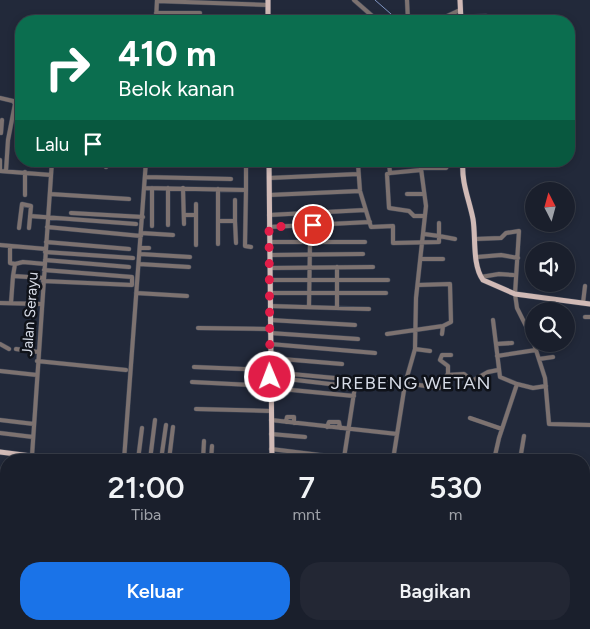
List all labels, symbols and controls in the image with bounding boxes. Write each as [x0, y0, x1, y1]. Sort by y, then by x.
text: 410 m [118, 33, 216, 75]
icon: right [35, 35, 100, 100]
text: Belok kanan [118, 75, 235, 102]
icon: arrive [79, 130, 107, 158]
text: Lalu [35, 133, 69, 156]
north arrow [525, 182, 575, 232]
map controls [525, 182, 575, 352]
pin [292, 204, 334, 246]
icon: arrive [299, 211, 327, 239]
button: sound [525, 242, 575, 292]
street label: Jalan Serayu [18, 271, 42, 357]
button: search [525, 302, 575, 352]
position arrow [243, 350, 295, 402]
district label: JREBENG WETAN [331, 372, 491, 394]
text: 21:00 [108, 469, 185, 506]
text: 7 [299, 469, 315, 506]
text: 530 [429, 469, 482, 506]
text: Tiba [131, 505, 161, 524]
text: mnt [293, 505, 321, 524]
text: m [449, 505, 462, 524]
button: Keluar [20, 562, 290, 620]
button: Bagikan [300, 562, 570, 620]

